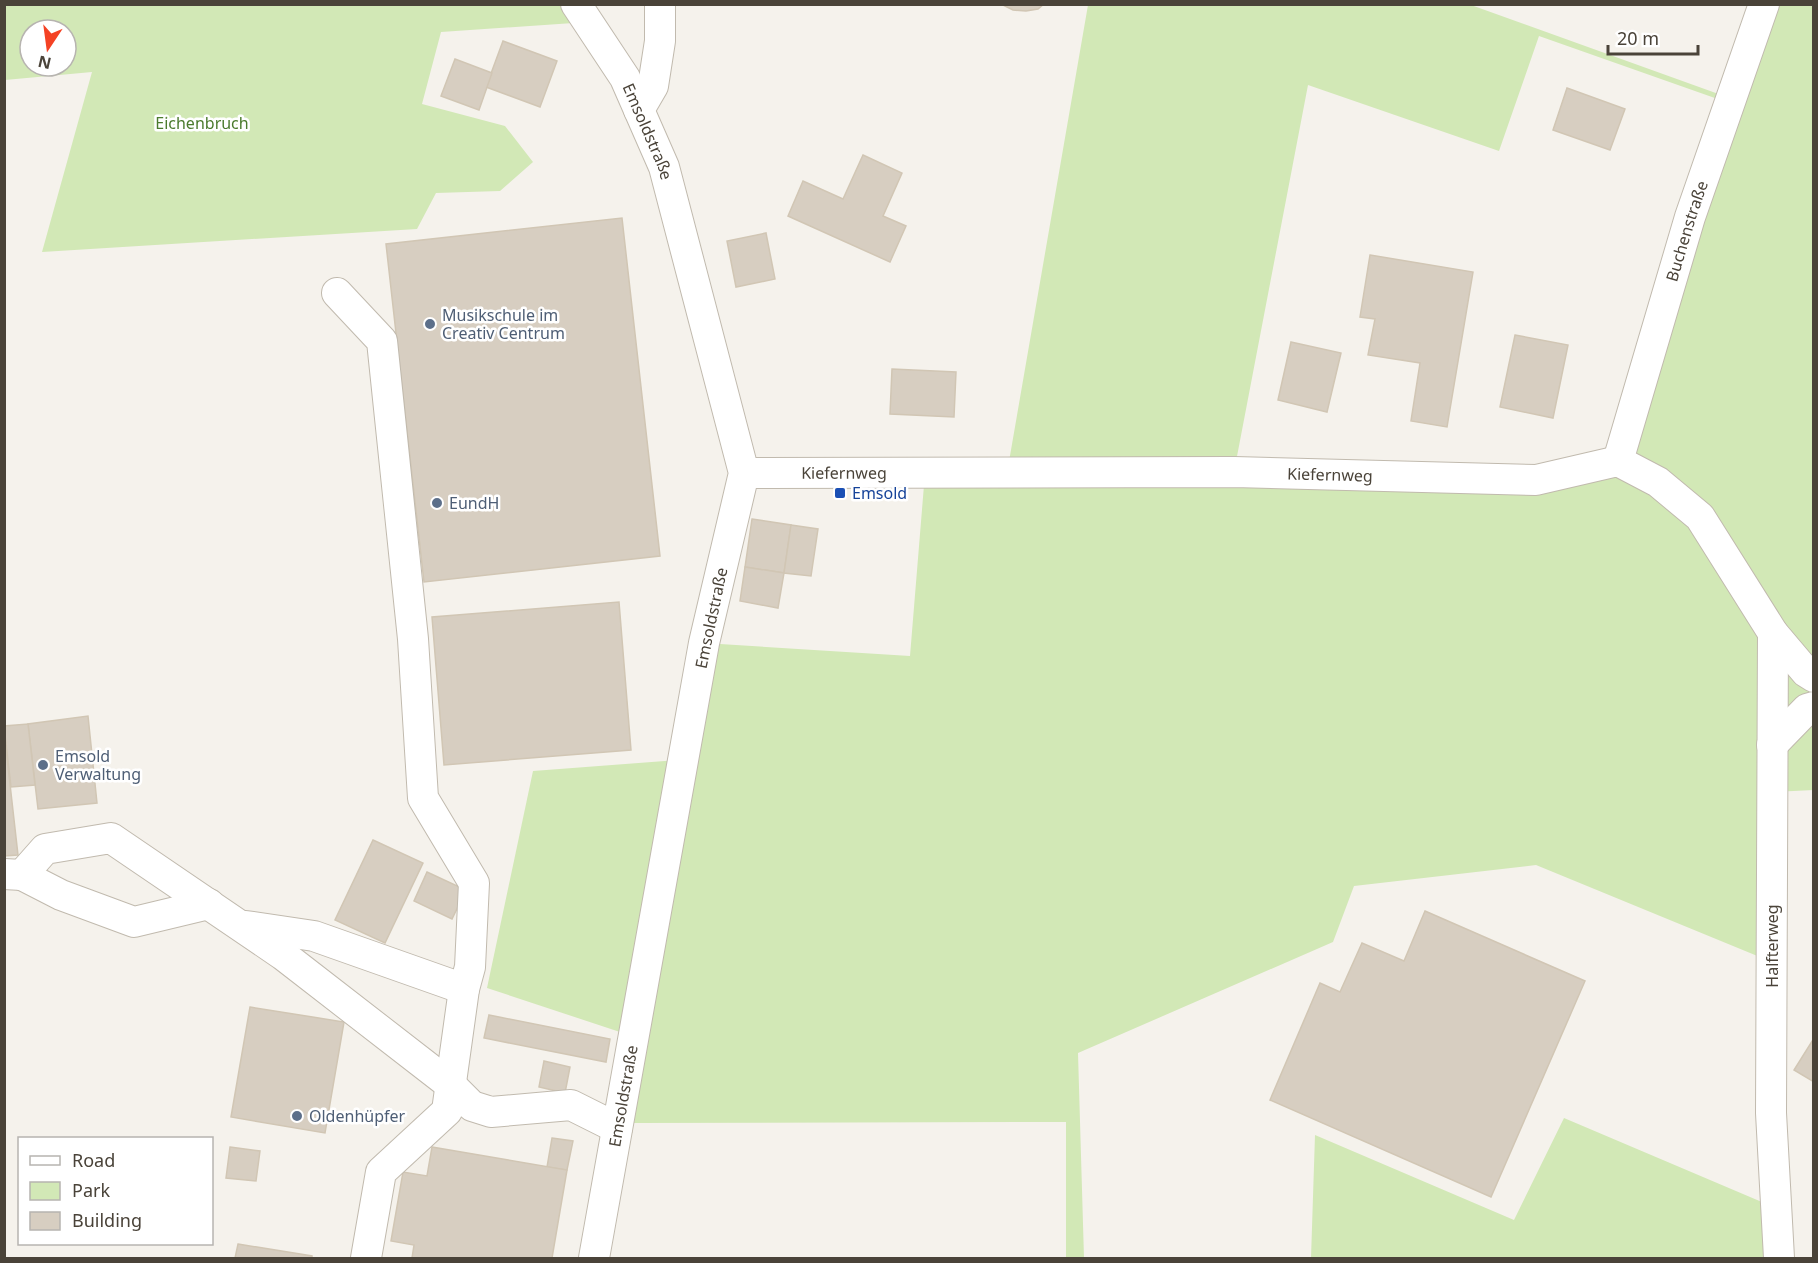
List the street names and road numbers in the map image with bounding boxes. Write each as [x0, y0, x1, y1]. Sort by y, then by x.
street label: Emsoldstraße [618, 80, 678, 182]
street label: Buchenstraße [1661, 178, 1713, 284]
street label: Kiefernweg [801, 462, 887, 484]
street label: Kiefernweg [1287, 462, 1373, 487]
street label: Emsoldstraße [690, 565, 732, 671]
street label: Halfterweg [1761, 904, 1783, 988]
street label: Emsoldstraße [603, 1043, 643, 1149]

